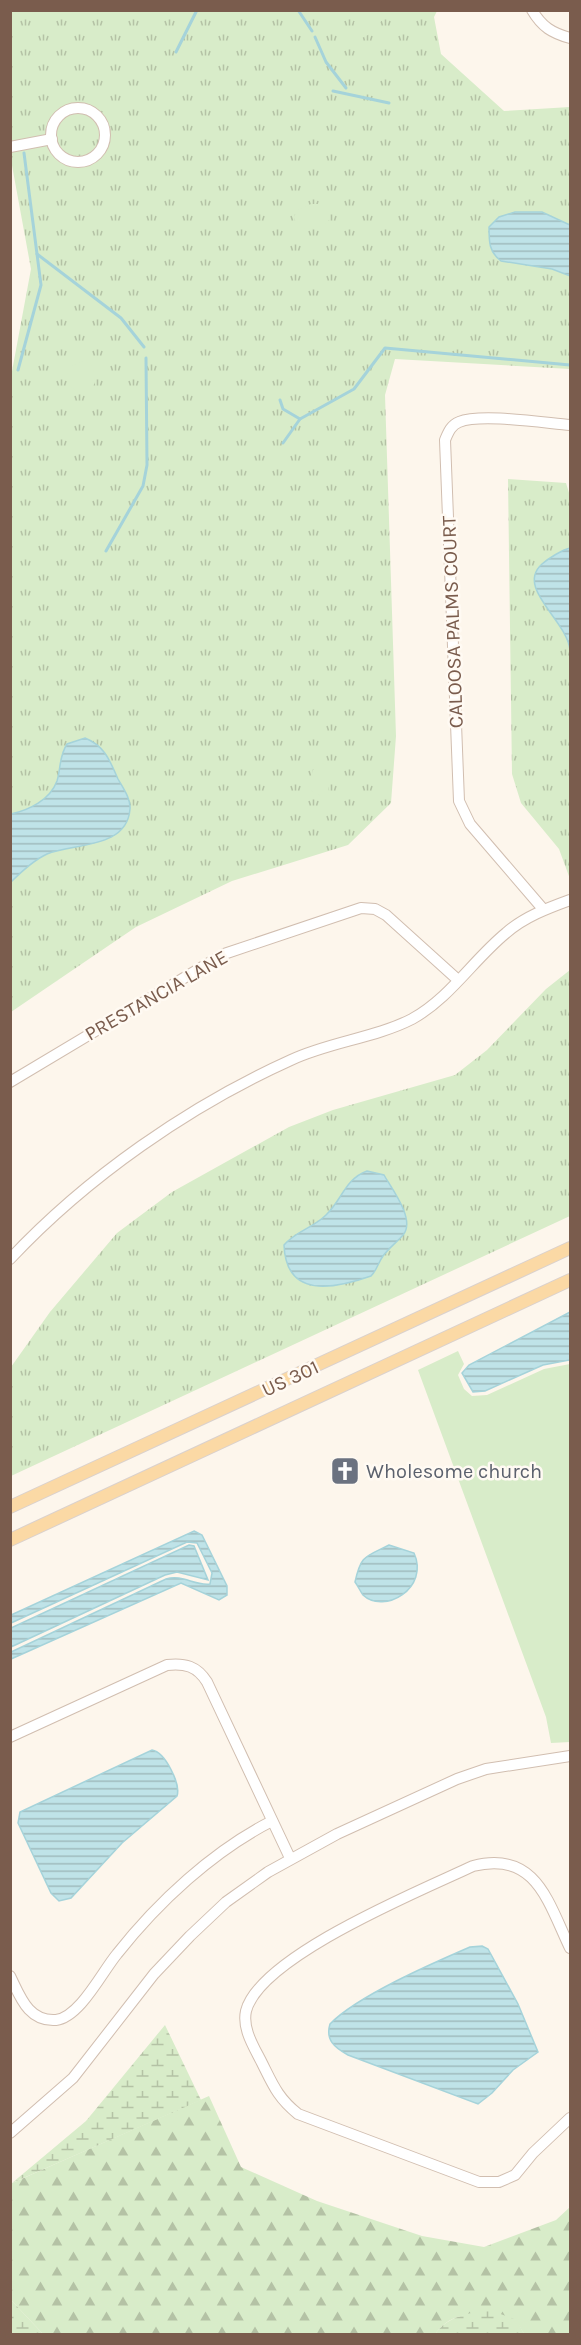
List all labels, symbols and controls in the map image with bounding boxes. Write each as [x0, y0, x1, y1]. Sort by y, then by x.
street label: CALOOSA PALMS COURT [437, 515, 468, 729]
street label: PRESTANCIA LANE [81, 945, 232, 1046]
street label: US 301 [258, 1355, 322, 1402]
church icon: Wholesome church [329, 1455, 361, 1487]
place label: Wholesome church [366, 1460, 542, 1483]

